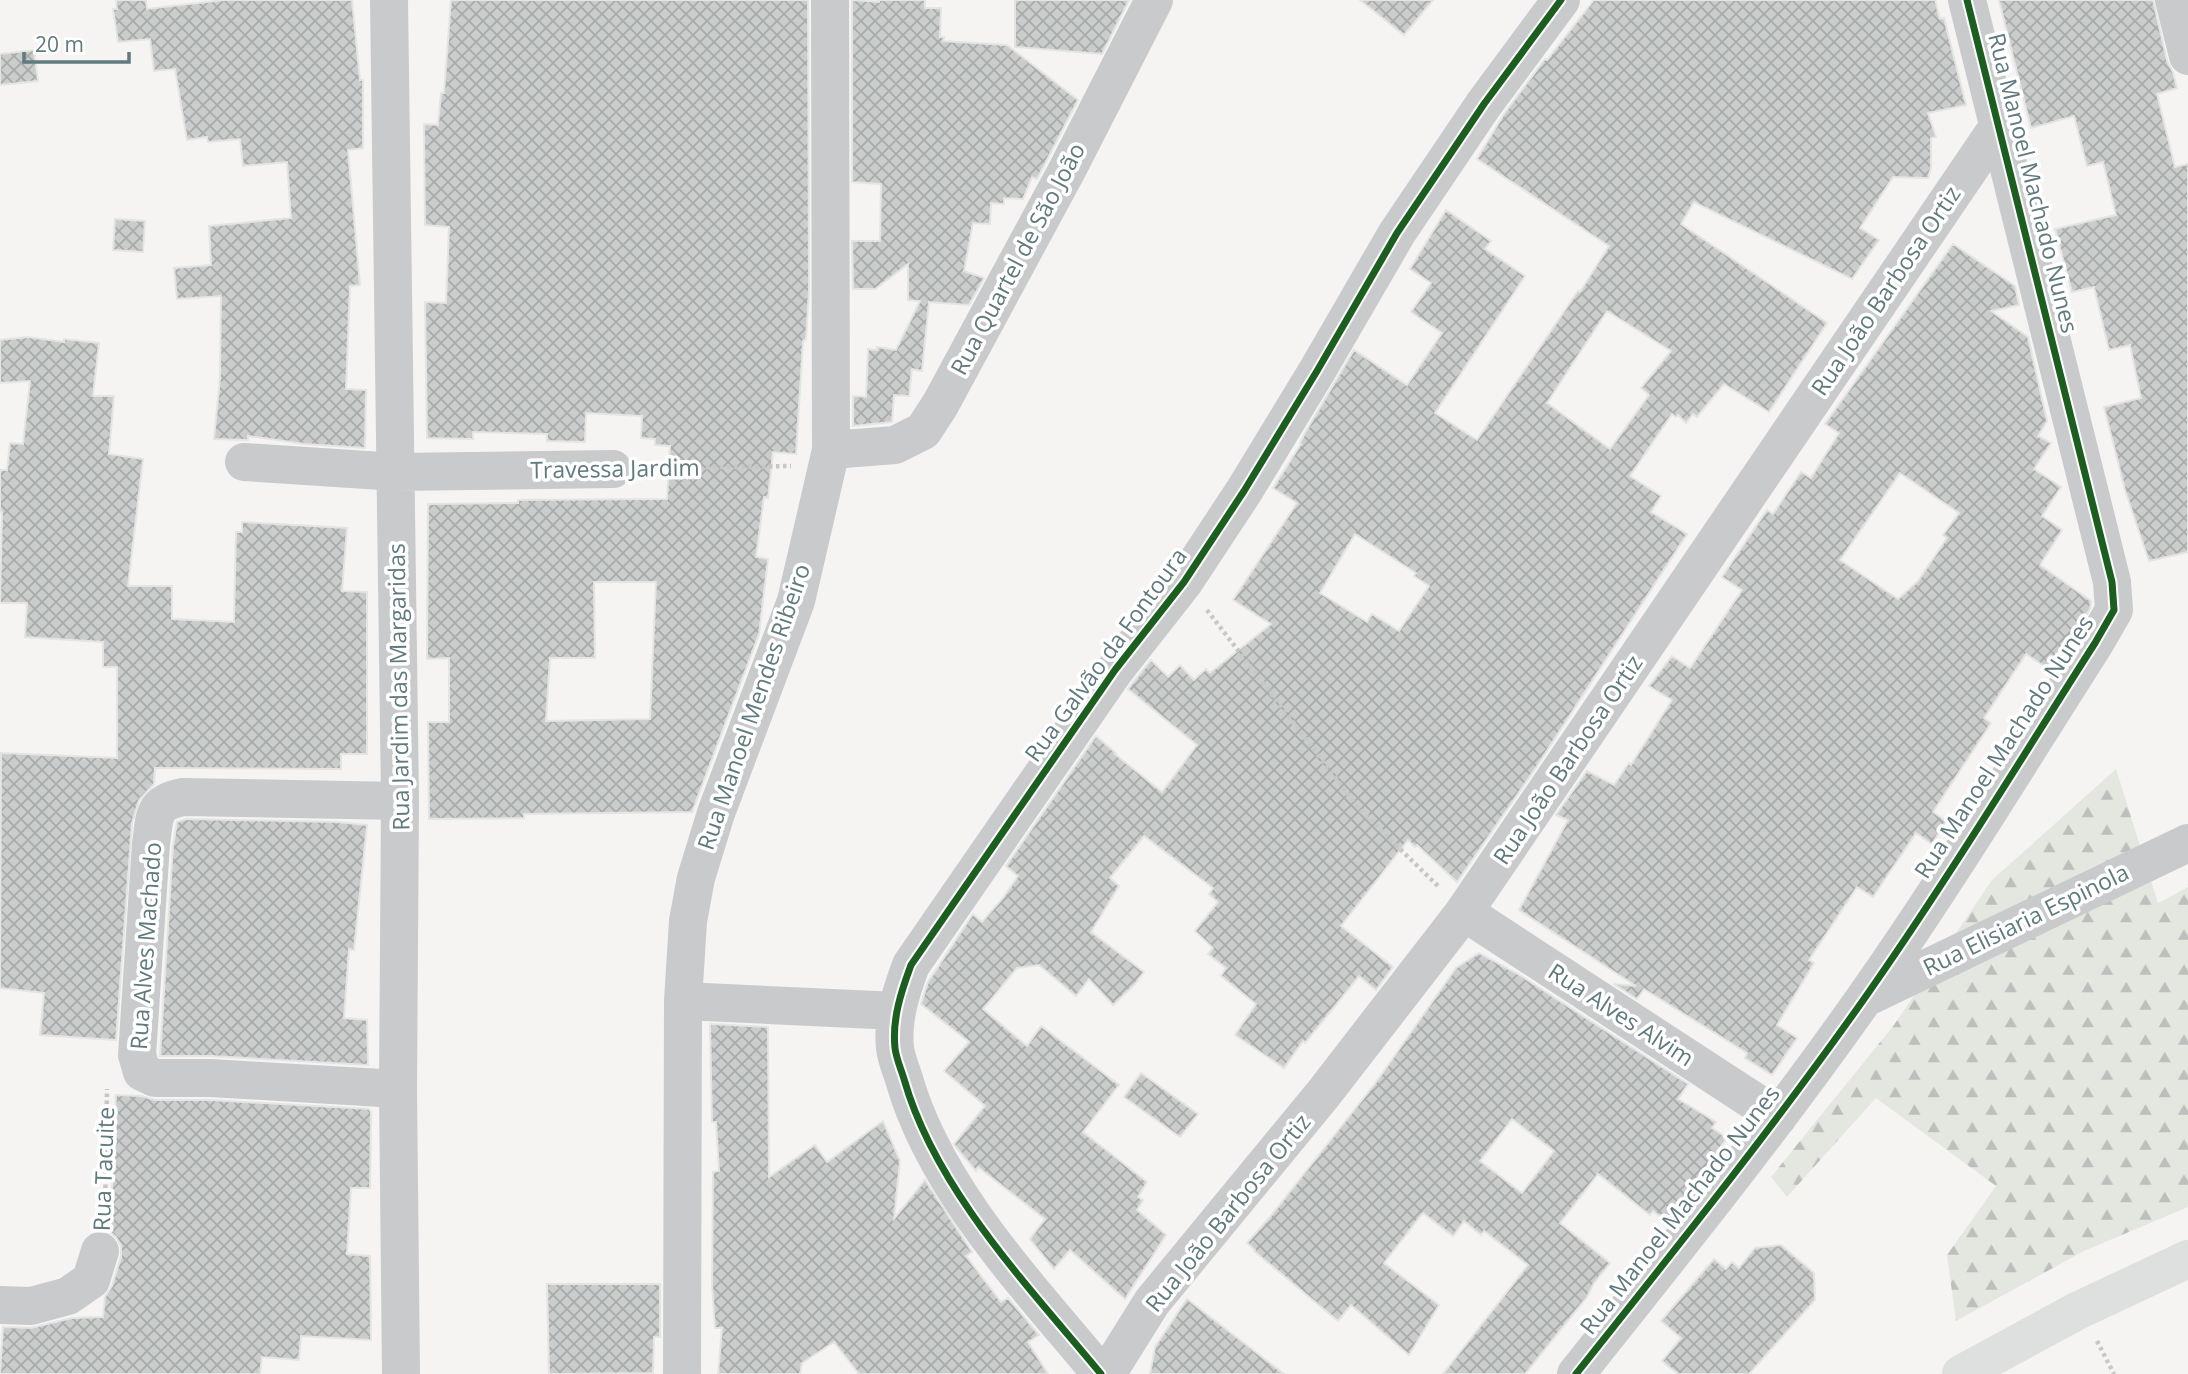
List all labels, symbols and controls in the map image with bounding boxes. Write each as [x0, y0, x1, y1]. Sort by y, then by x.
scale bar [24, 21, 130, 65]
text: 20 m [35, 30, 84, 58]
street label: Rua Manoel Machado Nunes [1981, 30, 2087, 336]
street label: Rua Quartel de São João [942, 137, 1092, 380]
street label: Rua João Barbosa Ortiz [1803, 179, 1967, 402]
street label: Travessa Jardim [530, 451, 700, 485]
street label: Rua Galvão da Fontoura [1017, 541, 1194, 768]
street label: Rua Jardim das Margaridas [379, 543, 417, 831]
street label: Rua Manoel Mendes Ribeiro [689, 559, 817, 854]
street label: Rua Manoel Machado Nunes [1906, 609, 2100, 884]
street label: Rua João Barbosa Ortiz [1485, 648, 1649, 871]
street label: Rua Alves Machado [122, 841, 168, 1051]
street label: Rua Elisiaria Espinola [1917, 855, 2134, 983]
street label: Rua Alves Alvim [1543, 955, 1701, 1073]
street label: Rua Manoel Machado Nunes [1572, 1078, 1787, 1341]
street label: Rua Tacuite [85, 1106, 121, 1232]
street label: Rua João Barbosa Ortiz [1137, 1107, 1317, 1318]

